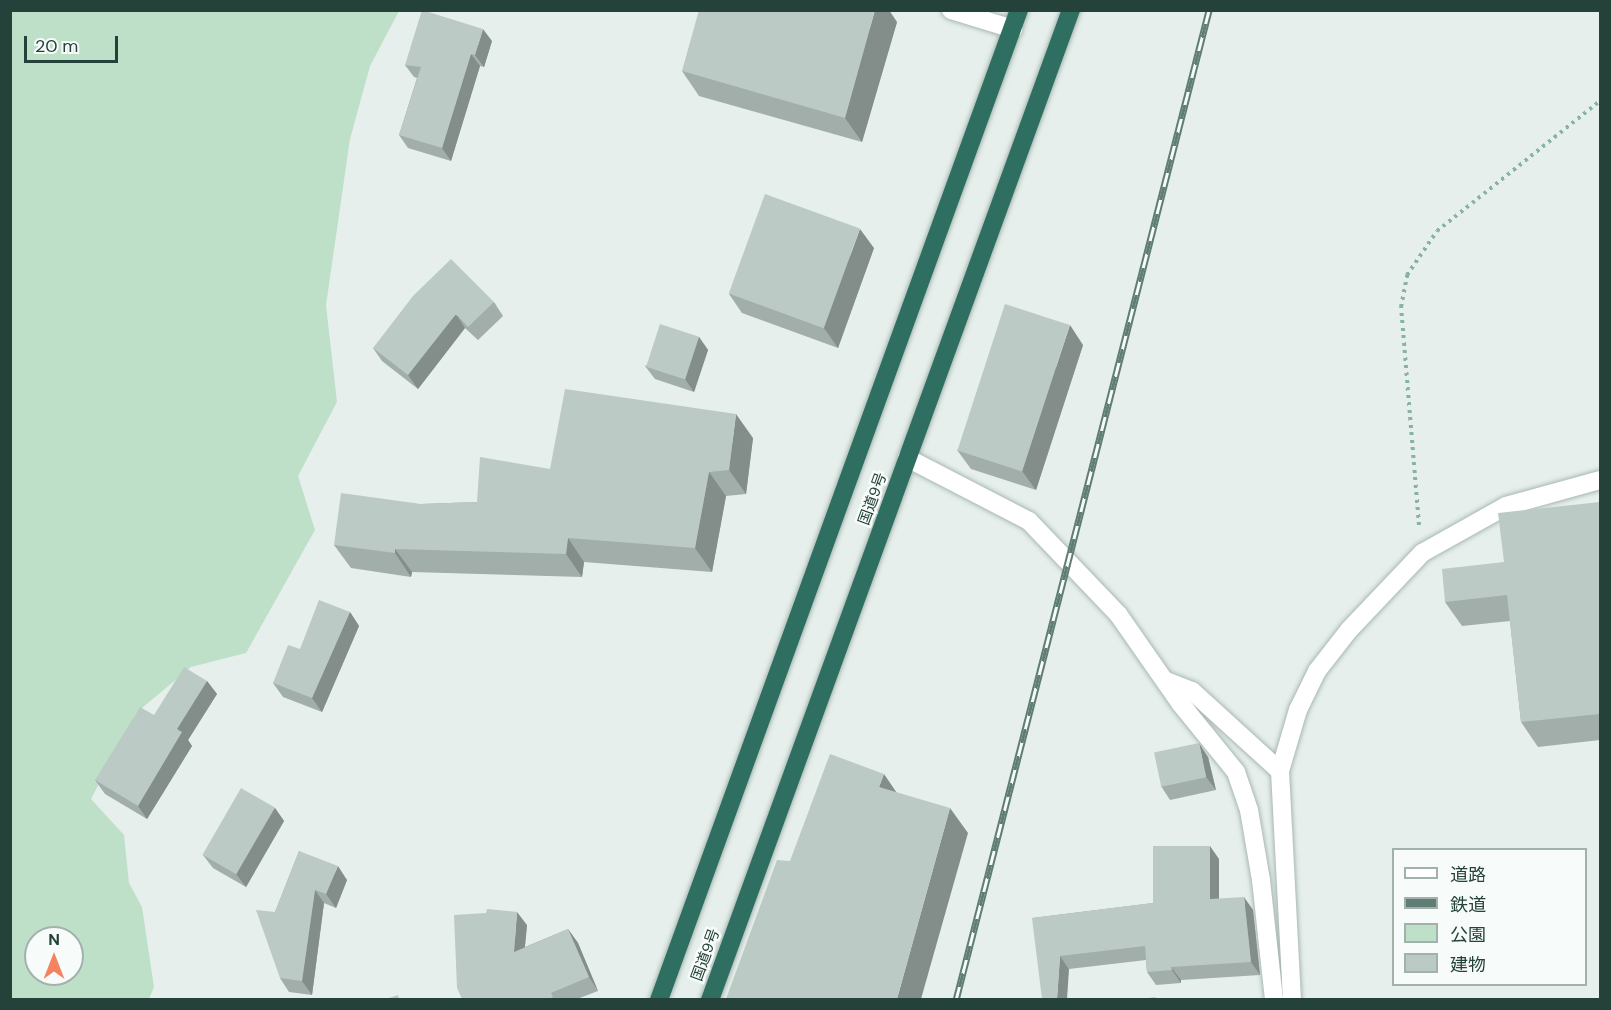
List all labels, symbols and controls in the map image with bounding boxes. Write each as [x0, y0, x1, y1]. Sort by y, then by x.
scale bar [27, 24, 122, 62]
text: 20 m [35, 34, 78, 58]
street label: 国道9号 [855, 470, 891, 528]
legend [1392, 848, 1587, 986]
text: 道路 [1450, 863, 1486, 887]
text: 鉄道 [1450, 893, 1486, 917]
text: 公園 [1450, 923, 1486, 947]
north arrow [24, 926, 84, 986]
street label: 国道9号 [688, 926, 724, 984]
text: N [48, 929, 60, 950]
text: 建物 [1450, 953, 1486, 977]

